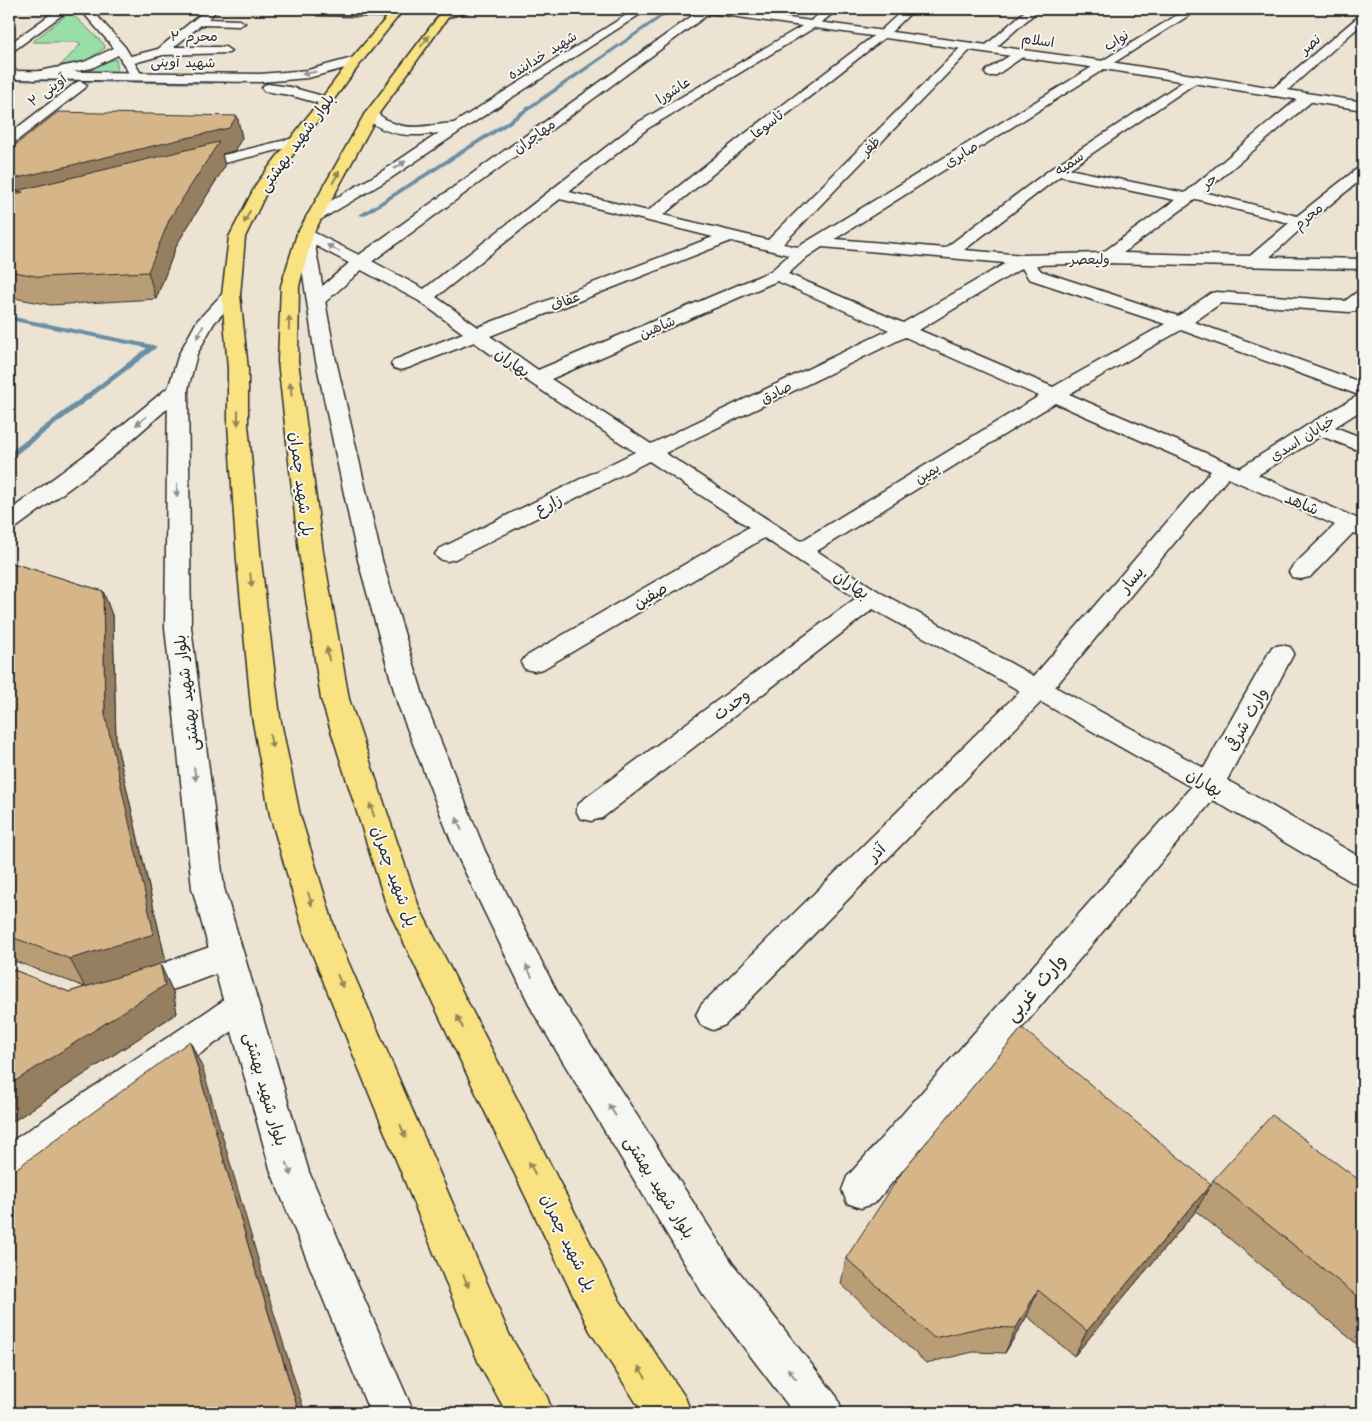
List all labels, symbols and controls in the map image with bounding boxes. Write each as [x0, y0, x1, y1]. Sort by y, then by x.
street label: نواب [1100, 25, 1133, 56]
street label: محرم ۲ [170, 27, 218, 48]
street label: شهید خدابنده [504, 27, 581, 85]
street label: اسلام [1020, 29, 1056, 53]
street label: نصر [1295, 30, 1326, 60]
one-way arrow [420, 35, 430, 48]
street label: شهید آوینی [150, 52, 215, 74]
street label: ۲ آوینی [24, 69, 72, 112]
one-way arrow [300, 70, 316, 78]
street label: عاشورا [652, 72, 695, 109]
street label: بلوار شهید بهشتی [253, 89, 340, 197]
street label: تاسوعا [747, 105, 789, 144]
street label: مهاجران [509, 115, 560, 159]
street label: ظفر [856, 132, 885, 162]
street label: صابری [941, 137, 982, 173]
street label: سمیه [1051, 147, 1088, 181]
one-way arrow [394, 160, 407, 170]
street label: حر [1197, 169, 1222, 195]
one-way arrow [332, 170, 340, 184]
street label: محرم [1290, 199, 1328, 236]
one-way arrow [243, 210, 251, 224]
one-way arrow [325, 244, 340, 252]
street label: ولیعصر [1069, 250, 1110, 270]
street label: عفاف [548, 287, 583, 317]
street label: شاهین [636, 311, 678, 344]
one-way arrow [285, 315, 293, 331]
one-way arrow [196, 325, 204, 339]
street label: بهاران [490, 343, 535, 383]
street label: صادق [757, 377, 795, 409]
one-way arrow [286, 381, 294, 397]
one-way arrow [234, 410, 242, 426]
street label: خیابان اسدی [1266, 411, 1339, 467]
one-way arrow [135, 416, 148, 427]
street label: پل شهید چمران [284, 431, 318, 538]
street label: یمین [911, 458, 944, 489]
one-way arrow [173, 482, 181, 498]
street label: شاهد [1281, 487, 1322, 521]
street label: زارع [531, 489, 566, 521]
street label: یسار [1113, 562, 1149, 599]
street label: بهاران [829, 565, 874, 605]
one-way arrow [247, 572, 255, 588]
street label: صفین [629, 577, 672, 614]
street label: بلوار شهید بهشتی [169, 633, 205, 752]
one-way arrow [324, 646, 332, 662]
street label: وحدت [709, 684, 754, 726]
street label: وارث شرقی [1220, 684, 1273, 755]
one-way arrow [267, 733, 275, 749]
street label: بهاران [1182, 764, 1227, 802]
one-way arrow [191, 766, 199, 782]
one-way arrow [367, 803, 375, 818]
one-way arrow [455, 816, 463, 831]
street label: پل شهید چمران [366, 823, 422, 930]
street label: آذر [861, 838, 892, 868]
one-way arrow [307, 891, 315, 906]
street label: وارث غربی [999, 948, 1073, 1028]
one-way arrow [525, 964, 533, 978]
one-way arrow [337, 974, 344, 989]
one-way arrow [456, 1015, 464, 1030]
street label: بلوار شهید بهشتی [238, 1030, 292, 1149]
one-way arrow [608, 1104, 617, 1117]
one-way arrow [399, 1124, 407, 1139]
street label: بلوار شهید بهشتی [619, 1132, 700, 1243]
one-way arrow [528, 1161, 536, 1175]
one-way arrow [286, 1162, 294, 1177]
street label: پل شهید چمران [535, 1190, 601, 1295]
one-way arrow [462, 1274, 470, 1288]
one-way arrow [638, 1366, 647, 1379]
one-way arrow [787, 1368, 798, 1381]

